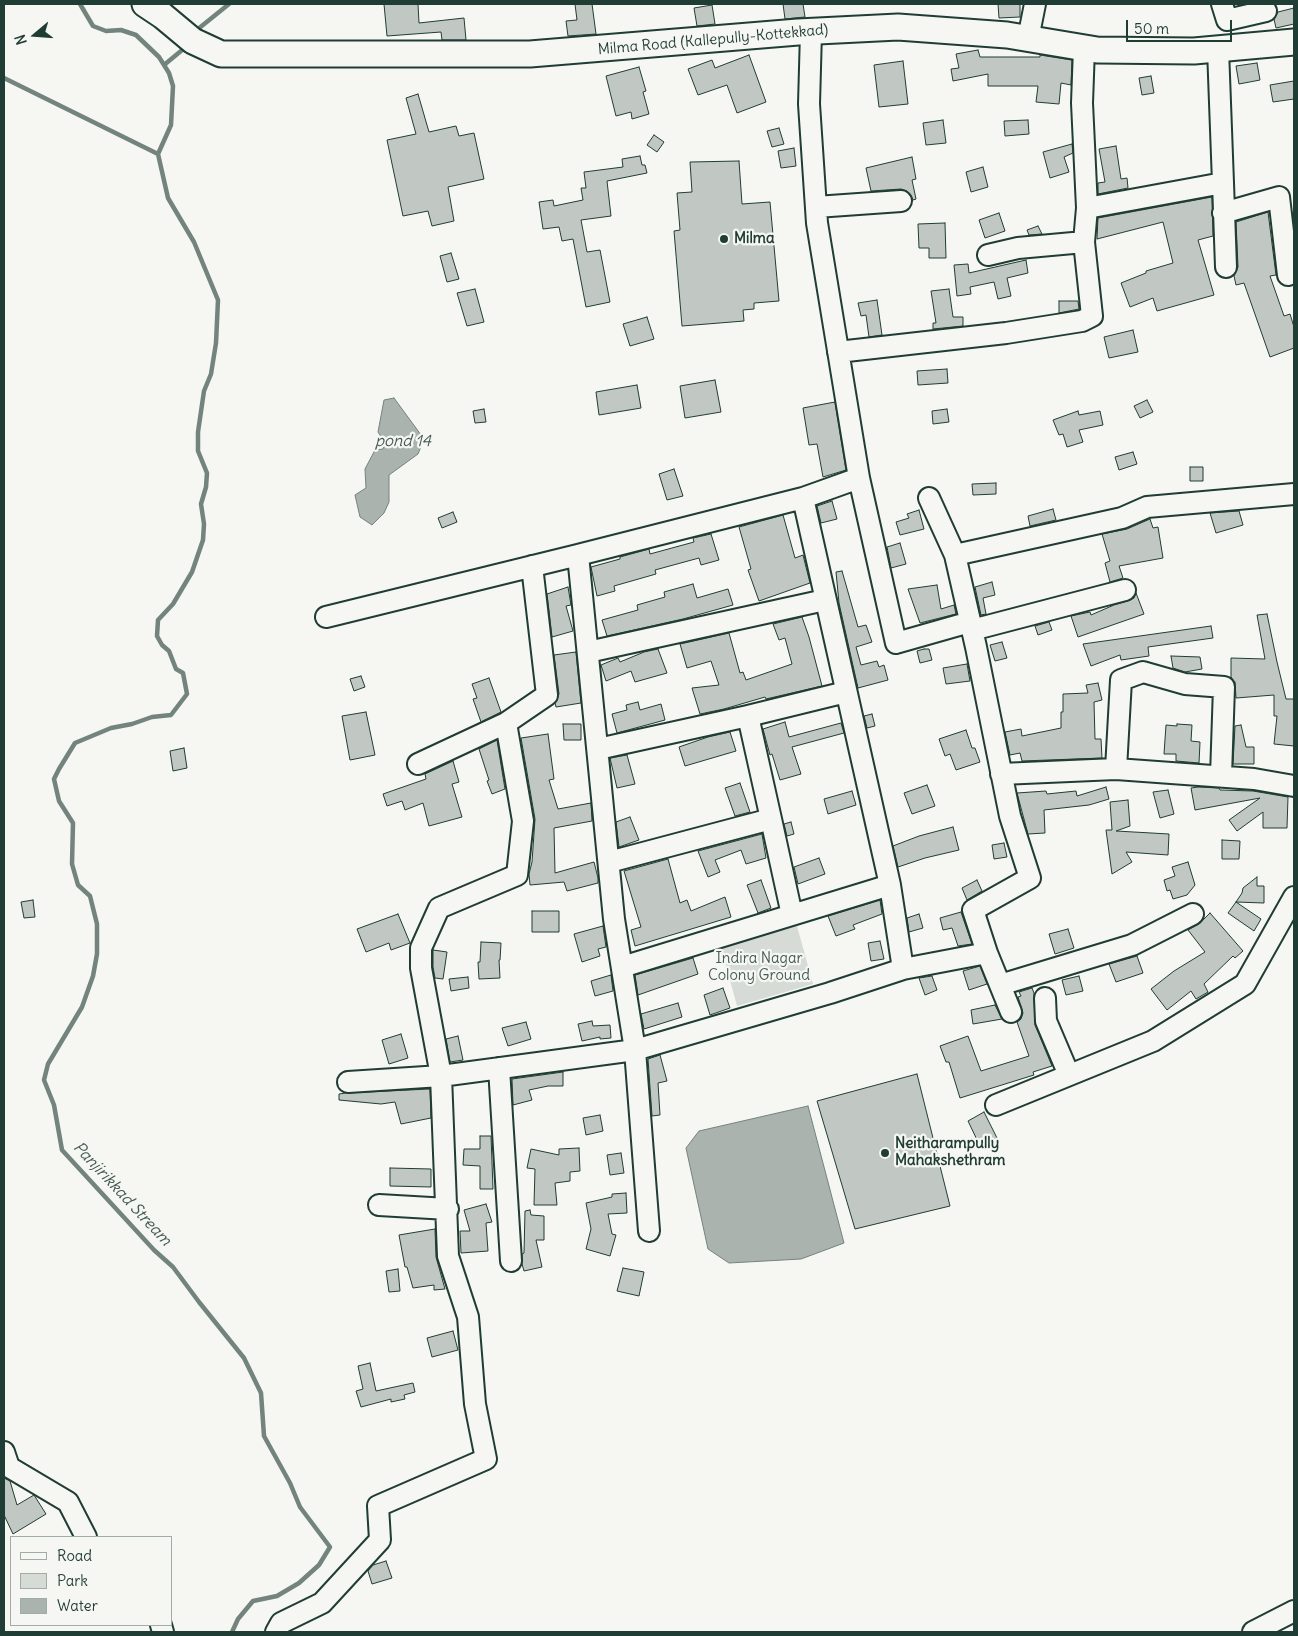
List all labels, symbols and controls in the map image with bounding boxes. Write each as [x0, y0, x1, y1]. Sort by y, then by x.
north arrow [10, 10, 60, 60]
scale bar [1128, 10, 1234, 42]
text: 50 m [1134, 19, 1169, 38]
street label: Milma Road (Kallepully-Kottekkad) [597, 21, 829, 59]
text: N [11, 32, 31, 47]
place label: Milma [734, 230, 775, 248]
marker: Milma [718, 233, 730, 245]
water label: pond 14 [375, 431, 431, 451]
park label: Indira Nagar Colony Ground [708, 950, 810, 985]
place label: Neitharampully Mahakshethram [895, 1135, 1005, 1170]
water label: Panjirikkad Stream [69, 1138, 175, 1250]
marker: Neitharampully Mahakshethram [879, 1147, 891, 1159]
legend [10, 1536, 172, 1626]
text: Road [57, 1546, 92, 1565]
text: Park [57, 1571, 88, 1590]
text: Water [57, 1596, 98, 1615]

